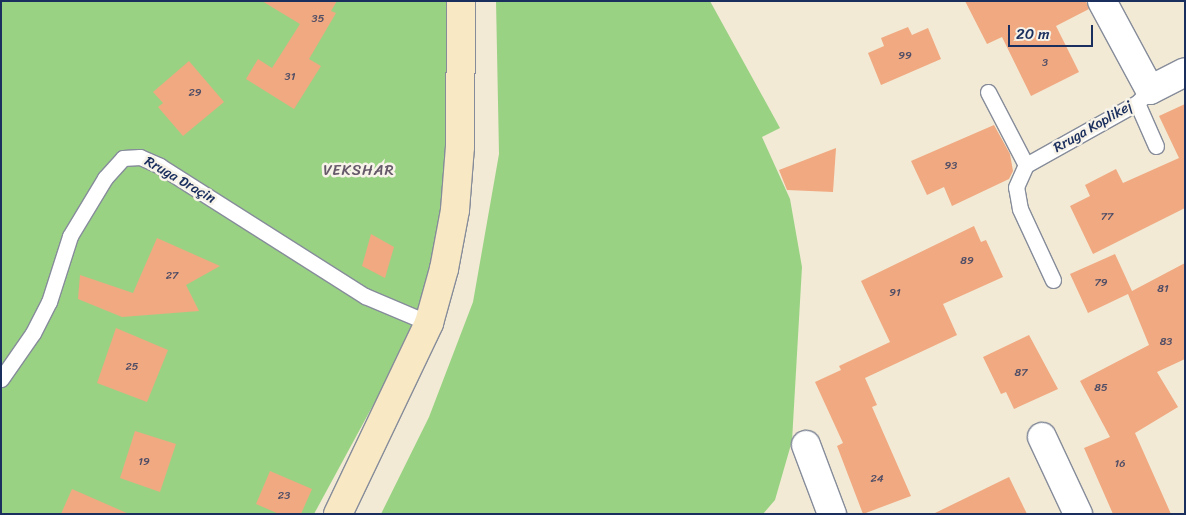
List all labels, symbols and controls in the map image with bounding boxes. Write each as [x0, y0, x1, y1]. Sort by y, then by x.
house number: 35 [312, 12, 324, 26]
scale bar [1011, 15, 1096, 47]
text: 20 m [1016, 21, 1050, 47]
house number: 99 [898, 49, 912, 63]
house number: 3 [1042, 56, 1048, 70]
house number: 31 [285, 70, 295, 84]
house number: 29 [188, 86, 202, 100]
street label: Rruga Koplikej [1050, 97, 1136, 157]
street label: Rruga Draçin [142, 153, 218, 207]
house number: 93 [945, 159, 957, 173]
district label: VEKSHAR [323, 162, 395, 180]
house number: 77 [1101, 210, 1113, 224]
house number: 89 [960, 254, 974, 268]
house number: 27 [166, 269, 178, 283]
house number: 79 [1094, 276, 1108, 290]
house number: 81 [1157, 282, 1169, 296]
house number: 91 [889, 286, 901, 300]
house number: 83 [1160, 335, 1172, 349]
house number: 25 [125, 360, 139, 374]
house number: 87 [1015, 366, 1027, 380]
house number: 85 [1094, 381, 1108, 395]
house number: 19 [138, 455, 150, 469]
house number: 16 [1115, 457, 1125, 471]
house number: 24 [870, 472, 884, 486]
house number: 23 [278, 489, 290, 503]

